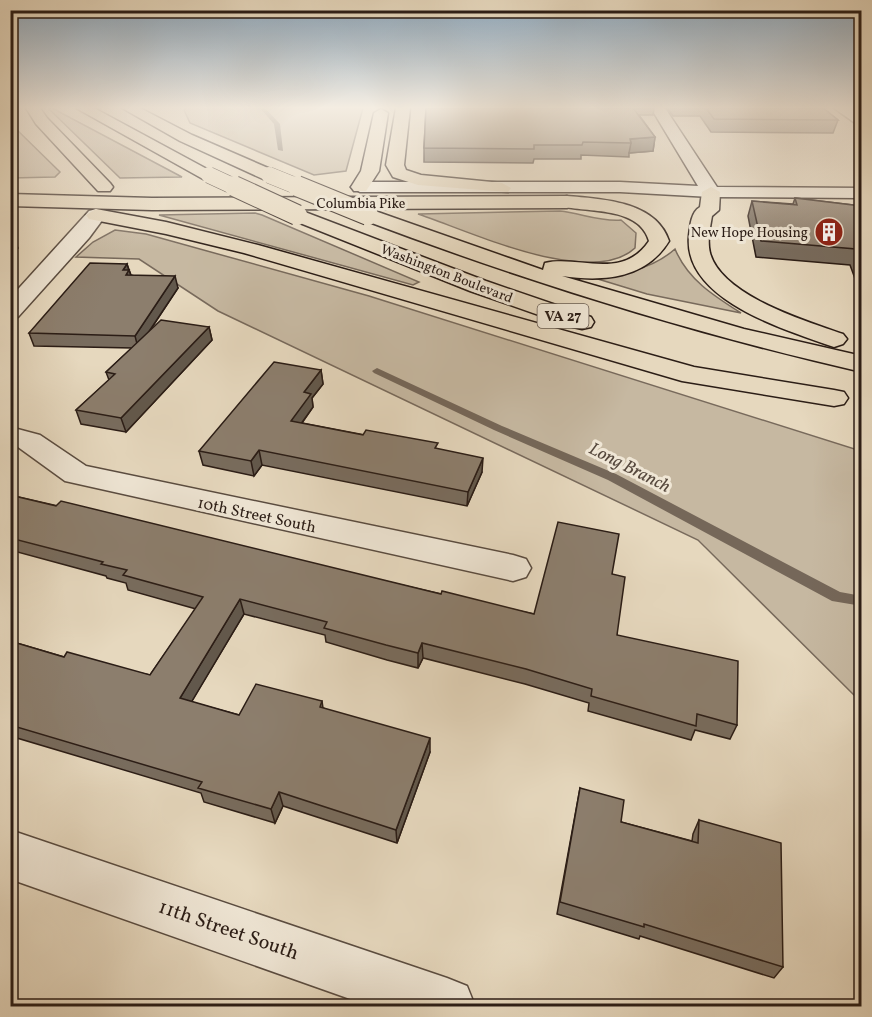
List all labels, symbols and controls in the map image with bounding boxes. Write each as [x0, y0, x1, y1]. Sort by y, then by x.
street label: Columbia Pike [317, 195, 406, 214]
building icon: New Hope Housing [813, 216, 845, 248]
place label: New Hope Housing [691, 224, 808, 243]
street label: Washington Boulevard [378, 240, 515, 308]
road number: VA 27 [538, 304, 588, 328]
water label: Long Branch [584, 437, 675, 500]
street label: 10th Street South [195, 493, 318, 539]
street label: 11th Street South [154, 894, 302, 968]

